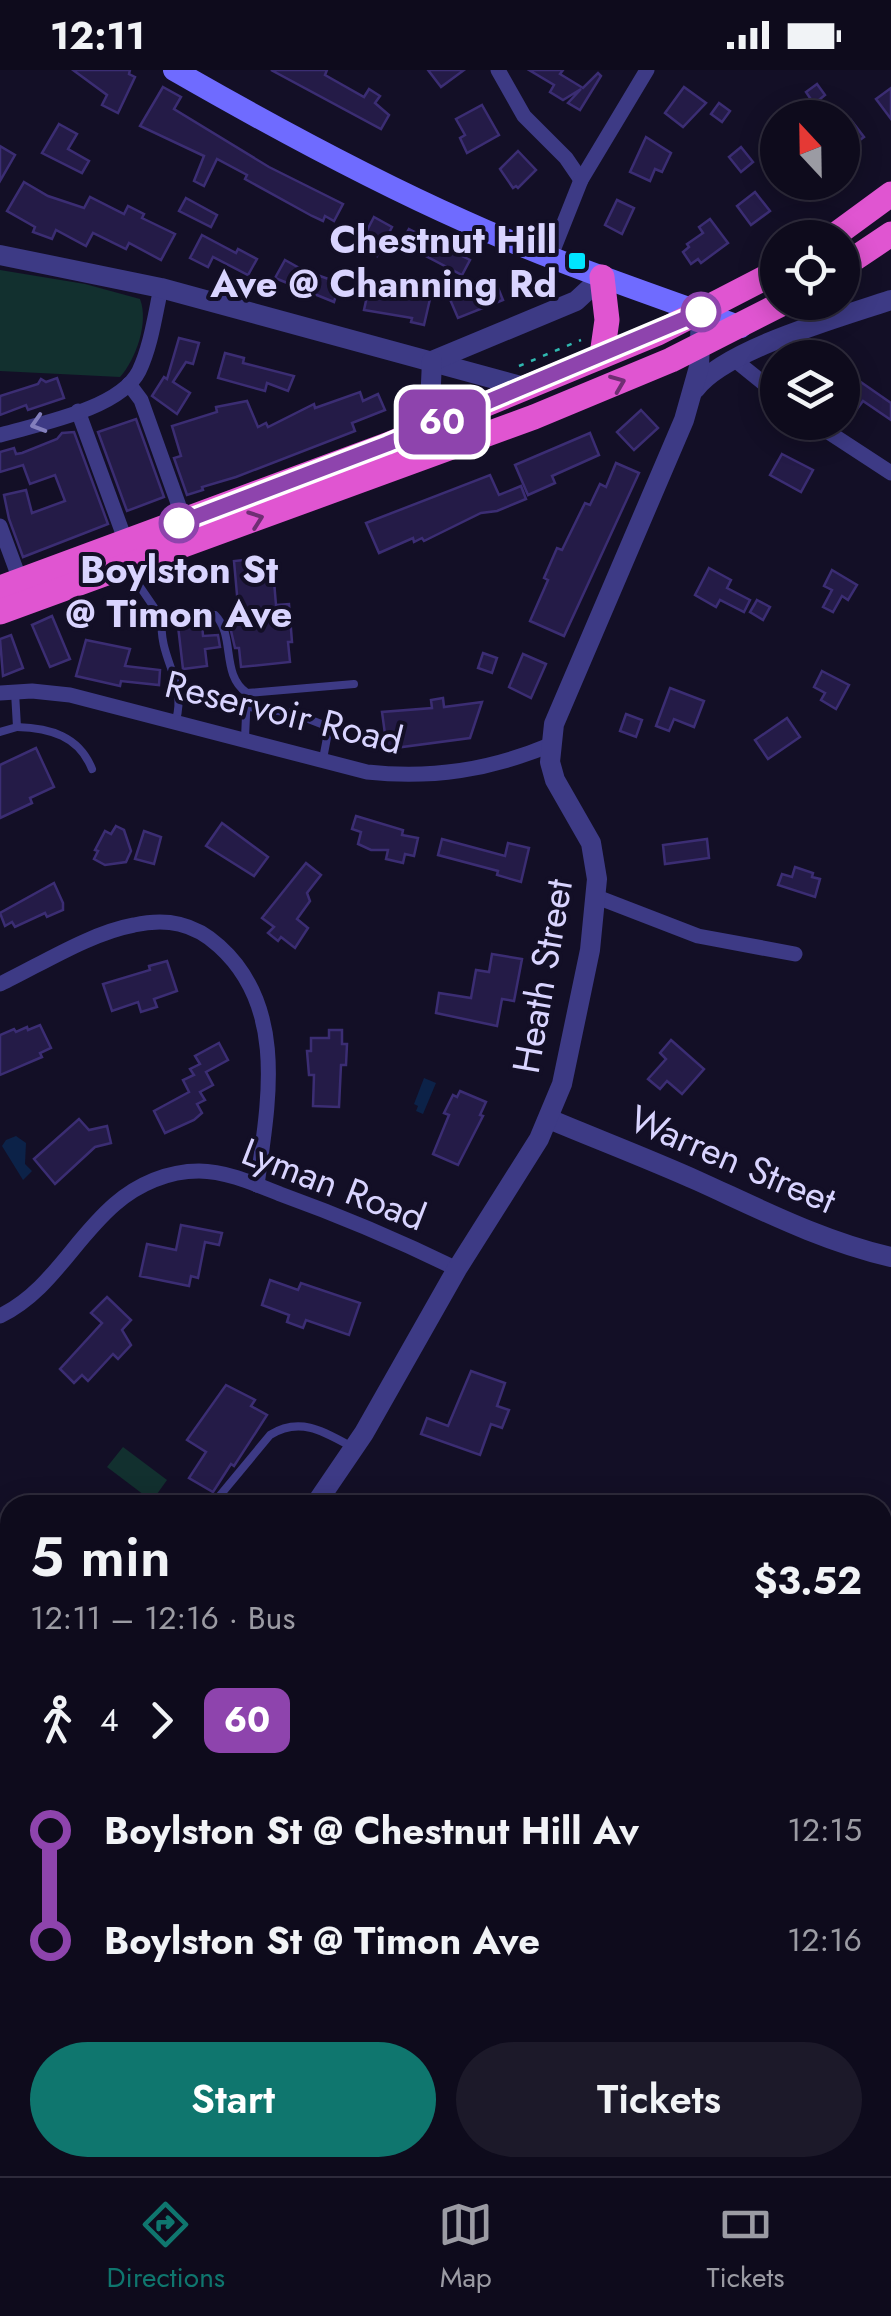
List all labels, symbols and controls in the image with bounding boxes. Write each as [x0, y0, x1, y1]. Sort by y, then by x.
text: 12:11 [50, 8, 145, 63]
north arrow [760, 100, 860, 200]
map controls [760, 100, 860, 440]
place label: Chestnut Hill Ave @ Channing Rd [209, 212, 557, 311]
button: locate [760, 220, 860, 320]
marker: Chestnut Hill Ave @ Channing Rd [566, 250, 588, 272]
unlabelled marker [682, 293, 720, 331]
button: layers [760, 340, 860, 440]
one-way arrow [608, 374, 626, 394]
line badge: 60 [397, 390, 487, 454]
text: 60 [419, 397, 465, 447]
one-way arrow [30, 412, 47, 432]
marker: Boylston St @ Timon Ave [160, 504, 198, 542]
one-way arrow [247, 510, 264, 531]
place label: Boylston St @ Timon Ave [66, 542, 292, 641]
street label: Reservoir Road [159, 656, 409, 768]
street label: Heath Street [498, 875, 586, 1077]
street label: Warren Street [621, 1091, 845, 1227]
street label: Lyman Road [234, 1124, 434, 1244]
text: 5 min [30, 1517, 171, 1597]
text: $3.52 [754, 1553, 862, 1608]
text: 12:11 – 12:16 · Bus [30, 1595, 295, 1641]
icon: walk [30, 1693, 85, 1748]
icon: forward [134, 1693, 189, 1748]
text: 60 [224, 1695, 270, 1745]
text: 4 [100, 1697, 119, 1743]
text: Boylston St @ Chestnut Hill Av [104, 1803, 639, 1858]
text: 12:15 [787, 1807, 862, 1853]
text: Boylston St @ Timon Ave [104, 1913, 540, 1968]
text: 12:16 [787, 1917, 862, 1963]
button: Start [30, 2042, 436, 2157]
button: Tickets [456, 2042, 862, 2157]
tab: Directions [107, 2197, 225, 2298]
tab: Map [438, 2197, 493, 2298]
tab: Tickets [706, 2197, 784, 2298]

